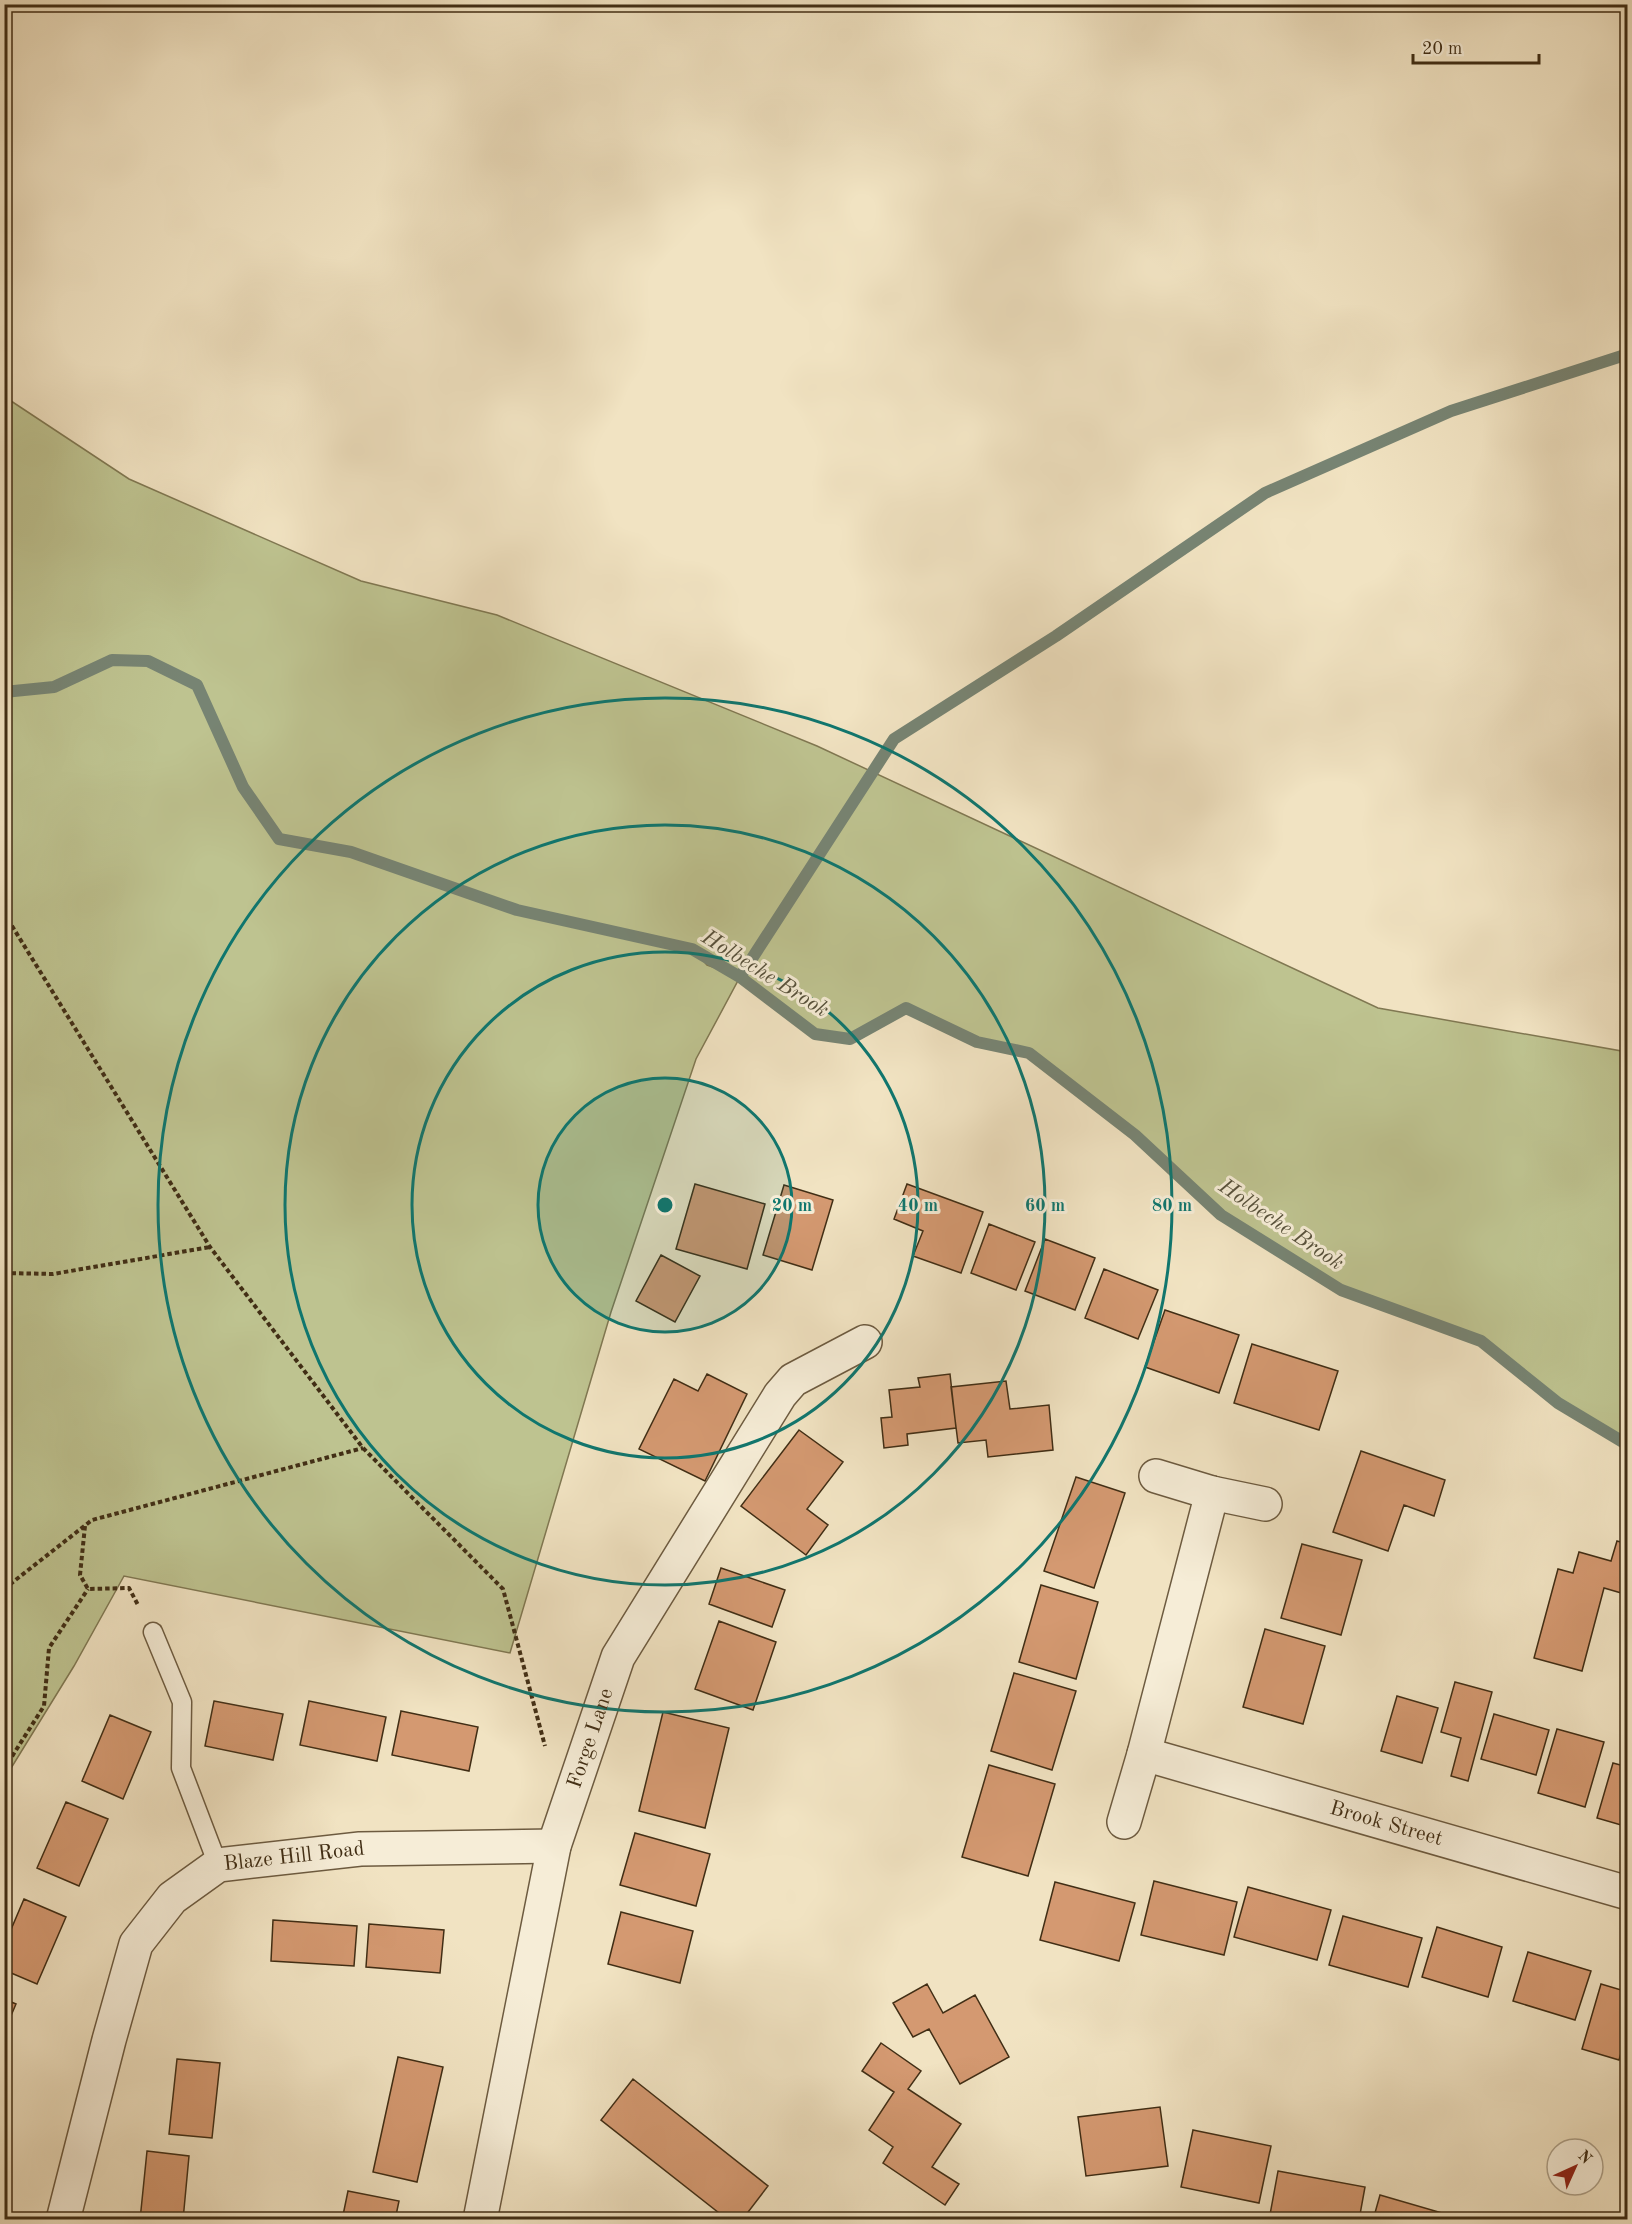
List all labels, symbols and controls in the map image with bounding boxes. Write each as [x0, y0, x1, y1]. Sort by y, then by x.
scale bar [1413, 27, 1539, 65]
text: 20 m [1422, 40, 1462, 58]
water label: Holbeche Brook [697, 926, 833, 1022]
water label: Holbeche Brook [1214, 1175, 1348, 1275]
centre of rings [655, 1195, 675, 1215]
text: 20 m [772, 1197, 812, 1215]
text: 40 m [898, 1197, 938, 1215]
text: 60 m [1025, 1197, 1065, 1215]
text: 80 m [1152, 1197, 1192, 1215]
street label: Forge Lane [564, 1686, 617, 1791]
street label: Brook Street [1327, 1797, 1445, 1850]
street label: Blaze Hill Road [222, 1838, 366, 1875]
north arrow [1545, 2137, 1605, 2197]
text: N [1574, 2148, 1595, 2168]

